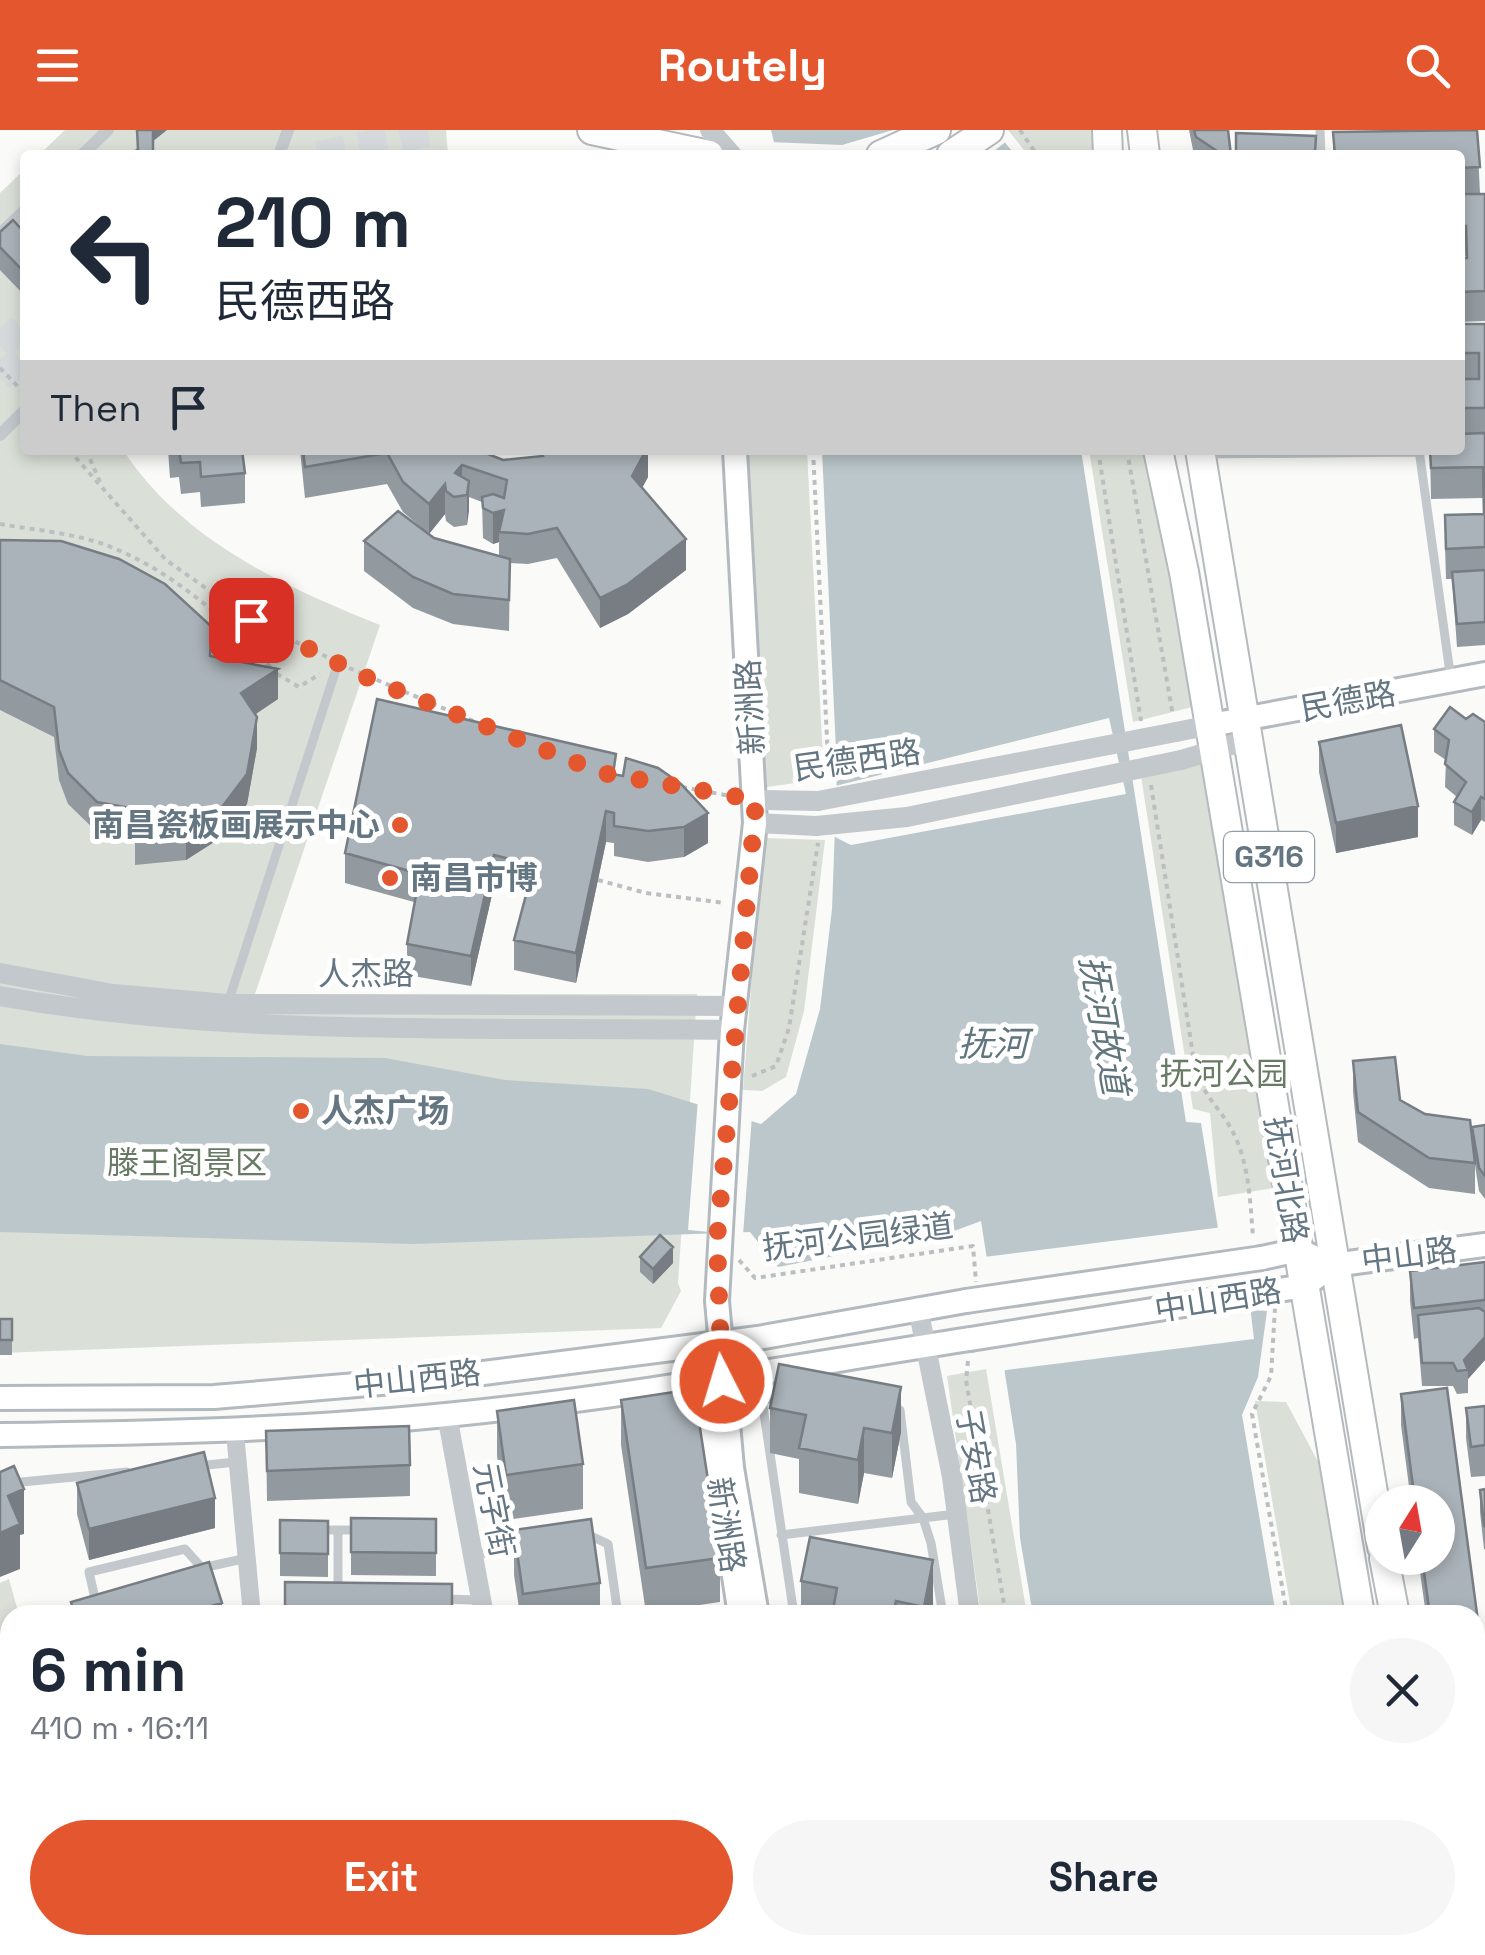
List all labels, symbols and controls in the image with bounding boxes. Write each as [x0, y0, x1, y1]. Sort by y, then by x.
text: Routely [658, 37, 827, 94]
icon: menu [30, 38, 85, 93]
icon: search [1400, 38, 1455, 93]
text: 210 m [215, 178, 411, 267]
icon: left [50, 190, 180, 320]
text: 民德西路 [215, 273, 395, 330]
icon: arrive [161, 380, 216, 435]
text: Then [50, 384, 141, 432]
pin [209, 578, 294, 663]
icon: arrive [224, 593, 279, 648]
street label: 新洲路 [728, 658, 772, 756]
street label: 民德路 [1297, 673, 1399, 729]
street label: 民德西路 [791, 731, 923, 789]
place label: 南昌瓷板画展示中心 [92, 805, 380, 845]
marker: 南昌瓷板画展示中心 [389, 814, 411, 836]
road number: G316 [1224, 832, 1314, 882]
place label: 南昌市博 [410, 858, 538, 898]
marker: 南昌市博 [379, 867, 401, 889]
water label: 抚河故道 [1070, 952, 1139, 1103]
street label: 人杰路 [318, 954, 414, 994]
water label: 抚河 [958, 1022, 1034, 1066]
park label: 抚河公园 [1160, 1054, 1288, 1094]
place label: 人杰广场 [321, 1091, 449, 1131]
marker: 人杰广场 [290, 1100, 312, 1122]
street label: 抚河北路 [1256, 1114, 1316, 1246]
park label: 滕王阁景区 [107, 1143, 267, 1183]
street label: 抚河公园绿道 [760, 1205, 956, 1269]
street label: 中山路 [1359, 1229, 1459, 1281]
street label: 中山西路 [1152, 1270, 1284, 1330]
position arrow [670, 1329, 774, 1433]
street label: 中山西路 [351, 1352, 483, 1406]
street label: 子安路 [948, 1405, 1004, 1507]
street label: 元字街 [465, 1459, 523, 1561]
street label: 新洲路 [699, 1474, 753, 1576]
north arrow [1365, 1485, 1455, 1575]
map controls [1365, 1485, 1455, 1575]
text: 6 min [30, 1632, 186, 1709]
button: close [1350, 1638, 1455, 1743]
text: 410 m · 16:11 [30, 1708, 209, 1748]
button: Exit [30, 1820, 733, 1935]
button: Share [753, 1820, 1455, 1935]

